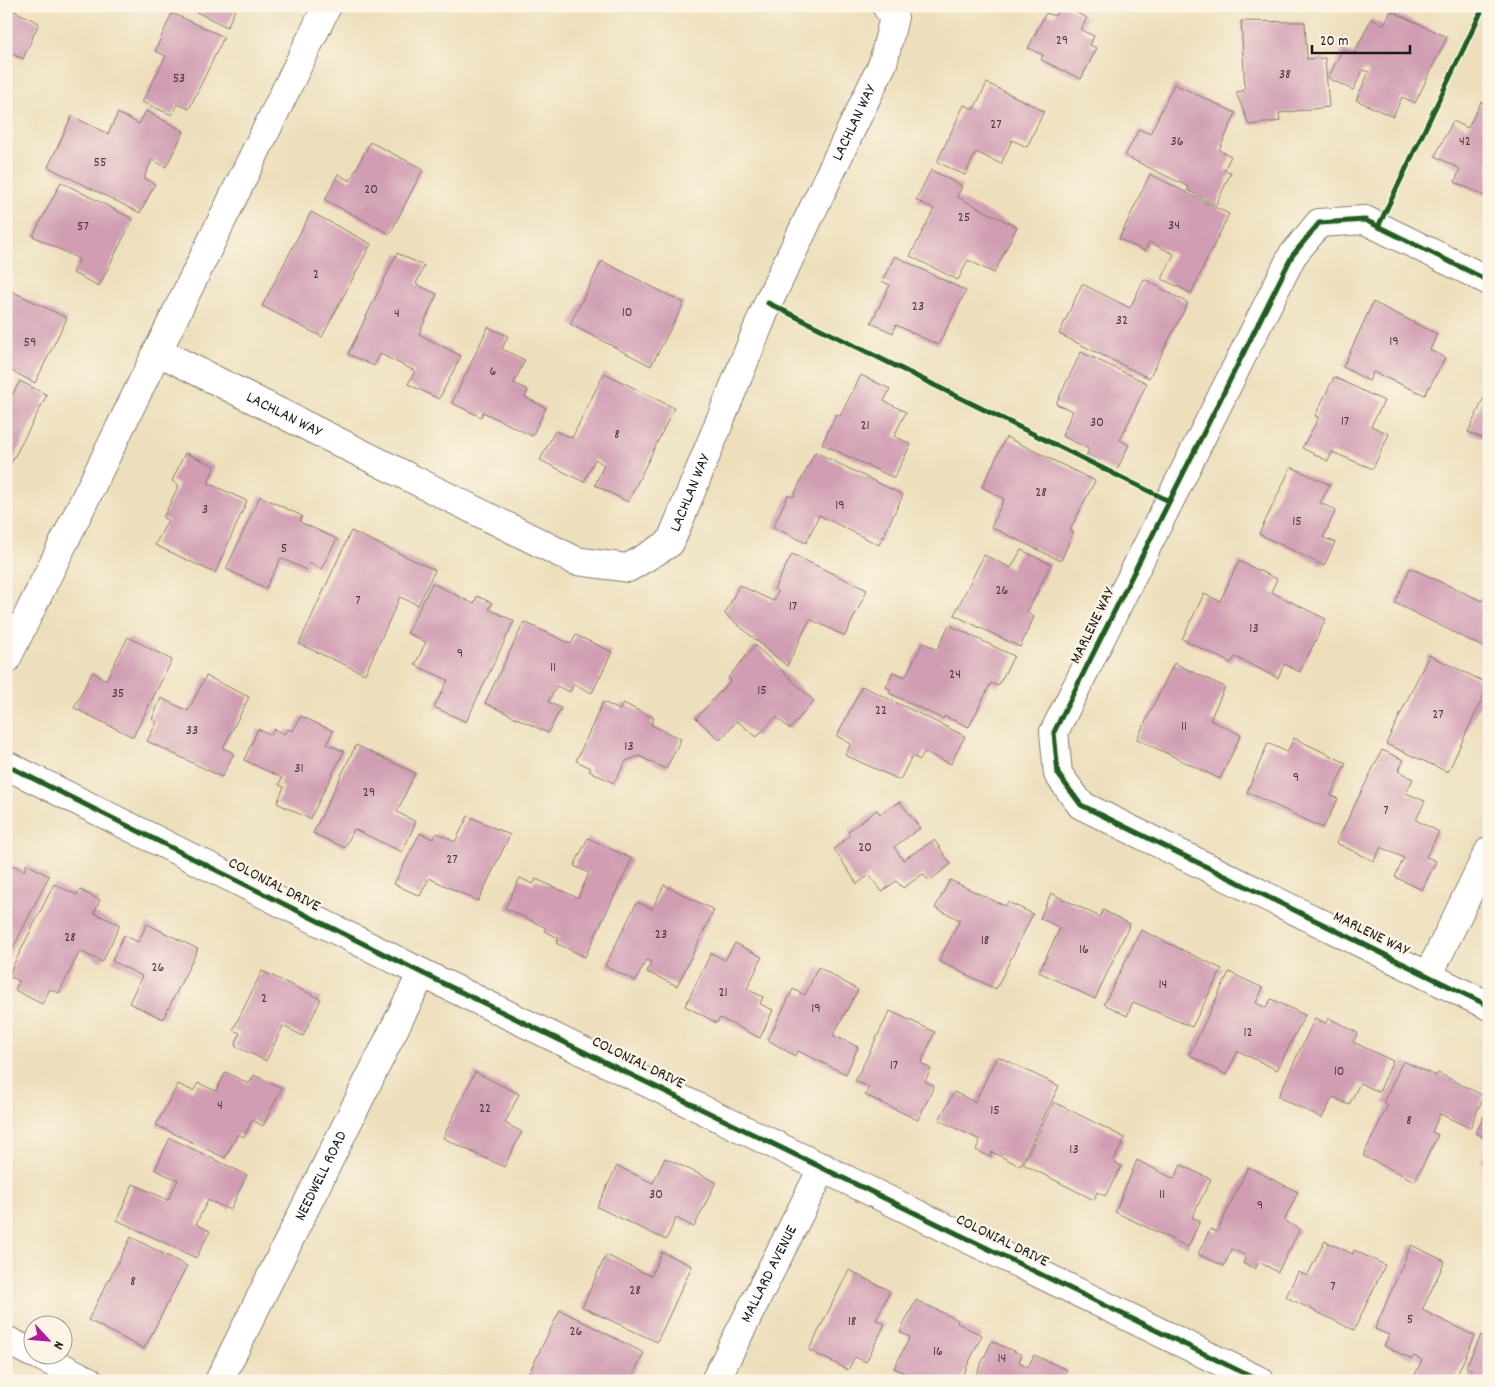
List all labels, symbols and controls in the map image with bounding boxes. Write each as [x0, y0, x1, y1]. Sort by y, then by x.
scale bar [1312, 22, 1410, 54]
house number: 29 [1056, 31, 1068, 51]
text: 20 m [1320, 31, 1348, 53]
house number: 38 [1279, 65, 1291, 85]
house number: 53 [173, 69, 185, 89]
street label: LACHLAN WAY [826, 80, 883, 165]
house number: 27 [990, 115, 1002, 135]
house number: 36 [1170, 132, 1184, 152]
house number: 42 [1459, 132, 1471, 152]
house number: 55 [94, 153, 106, 173]
house number: 20 [364, 180, 378, 200]
house number: 25 [958, 208, 970, 228]
house number: 34 [1168, 216, 1180, 236]
house number: 57 [77, 217, 89, 237]
house number: 2 [313, 265, 319, 285]
house number: 23 [912, 297, 924, 317]
house number: 10 [622, 303, 632, 323]
house number: 4 [394, 304, 400, 324]
house number: 32 [1116, 311, 1128, 331]
house number: 19 [1389, 332, 1399, 352]
house number: 59 [24, 333, 36, 353]
house number: 6 [490, 362, 497, 382]
street label: LACHLAN WAY [242, 386, 327, 444]
house number: 17 [1341, 412, 1349, 432]
house number: 30 [1090, 413, 1104, 433]
house number: 21 [860, 416, 870, 436]
house number: 8 [614, 425, 620, 445]
street label: LACHLAN WAY [664, 450, 717, 535]
house number: 28 [1035, 483, 1047, 503]
house number: 19 [835, 496, 845, 516]
house number: 3 [202, 500, 208, 520]
house number: 15 [1292, 512, 1302, 532]
house number: 5 [281, 539, 287, 559]
house number: 26 [996, 581, 1009, 601]
street label: MARLENE WAY [1065, 583, 1122, 668]
house number: 7 [355, 591, 361, 611]
house number: 17 [789, 597, 797, 617]
house number: 13 [1249, 619, 1259, 639]
house number: 9 [457, 644, 463, 664]
house number: 11 [550, 658, 556, 678]
house number: 24 [949, 665, 961, 685]
house number: 15 [757, 681, 767, 701]
house number: 35 [112, 684, 124, 704]
house number: 22 [875, 701, 887, 721]
house number: 27 [1432, 705, 1444, 725]
house number: 11 [1181, 717, 1187, 737]
house number: 33 [186, 721, 198, 741]
house number: 13 [624, 737, 634, 757]
house number: 31 [294, 759, 304, 779]
house number: 9 [1293, 768, 1299, 788]
house number: 29 [363, 783, 375, 803]
house number: 7 [1383, 801, 1389, 821]
house number: 20 [858, 838, 872, 858]
house number: 27 [446, 850, 458, 870]
street label: COLONIAL DRIVE [224, 852, 325, 918]
street label: MARLENE WAY [1329, 906, 1414, 963]
house number: 23 [655, 925, 667, 945]
house number: 28 [64, 928, 76, 948]
house number: 18 [981, 931, 990, 951]
house number: 16 [1079, 940, 1089, 960]
house number: 26 [152, 958, 165, 978]
house number: 14 [1159, 975, 1167, 995]
house number: 21 [718, 983, 728, 1003]
house number: 2 [261, 989, 267, 1009]
house number: 19 [811, 999, 821, 1019]
house number: 12 [1243, 1023, 1253, 1043]
street label: COLONIAL DRIVE [588, 1031, 689, 1096]
house number: 17 [890, 1056, 898, 1076]
house number: 10 [1334, 1062, 1344, 1082]
house number: 4 [217, 1096, 223, 1116]
house number: 22 [479, 1099, 491, 1119]
house number: 15 [990, 1101, 1000, 1121]
house number: 8 [1406, 1111, 1412, 1131]
street label: NEEDWELL ROAD [289, 1127, 353, 1225]
house number: 13 [1069, 1140, 1079, 1160]
house number: 30 [649, 1185, 663, 1205]
house number: 11 [1159, 1185, 1165, 1205]
house number: 9 [1257, 1196, 1263, 1216]
street label: COLONIAL DRIVE [952, 1209, 1053, 1274]
street label: MALLARD AVENUE [735, 1221, 804, 1327]
house number: 8 [130, 1272, 136, 1292]
house number: 7 [1330, 1277, 1336, 1297]
house number: 28 [629, 1281, 641, 1301]
house number: 5 [1407, 1310, 1413, 1330]
house number: 18 [848, 1312, 857, 1332]
north arrow [22, 1314, 72, 1364]
house number: 26 [570, 1322, 583, 1342]
text: N [47, 1337, 68, 1352]
house number: 16 [933, 1342, 943, 1362]
house number: 14 [998, 1349, 1006, 1369]

